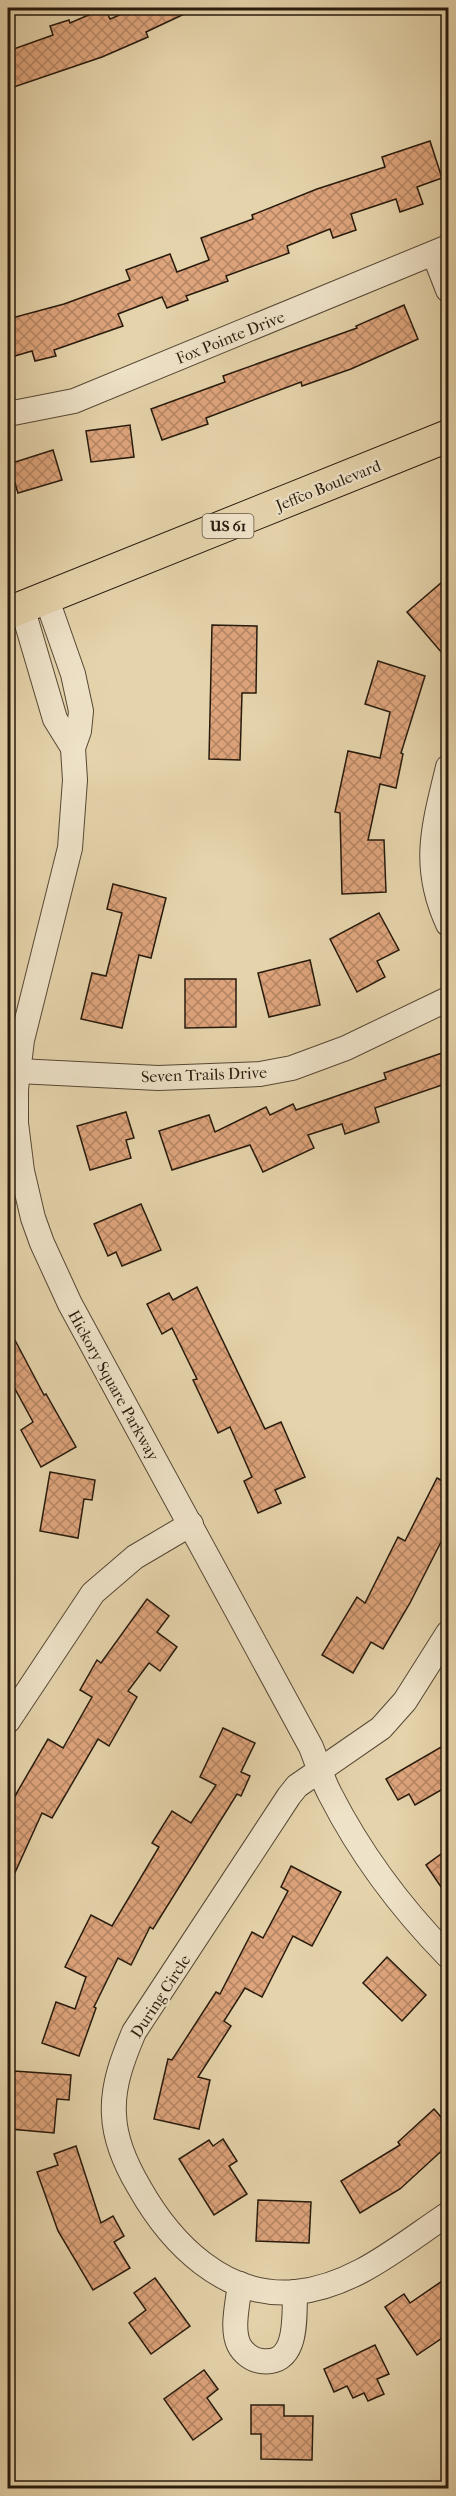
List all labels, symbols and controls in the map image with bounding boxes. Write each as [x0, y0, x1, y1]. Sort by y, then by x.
street label: Fox Pointe Drive [173, 307, 287, 368]
street label: Jeffco Boulevard [271, 456, 384, 516]
road number: US 61 [202, 514, 254, 538]
street label: Seven Trails Drive [141, 1063, 267, 1086]
street label: Hickory Square Parkway [64, 1307, 163, 1464]
street label: During Circle [126, 1951, 194, 2041]

